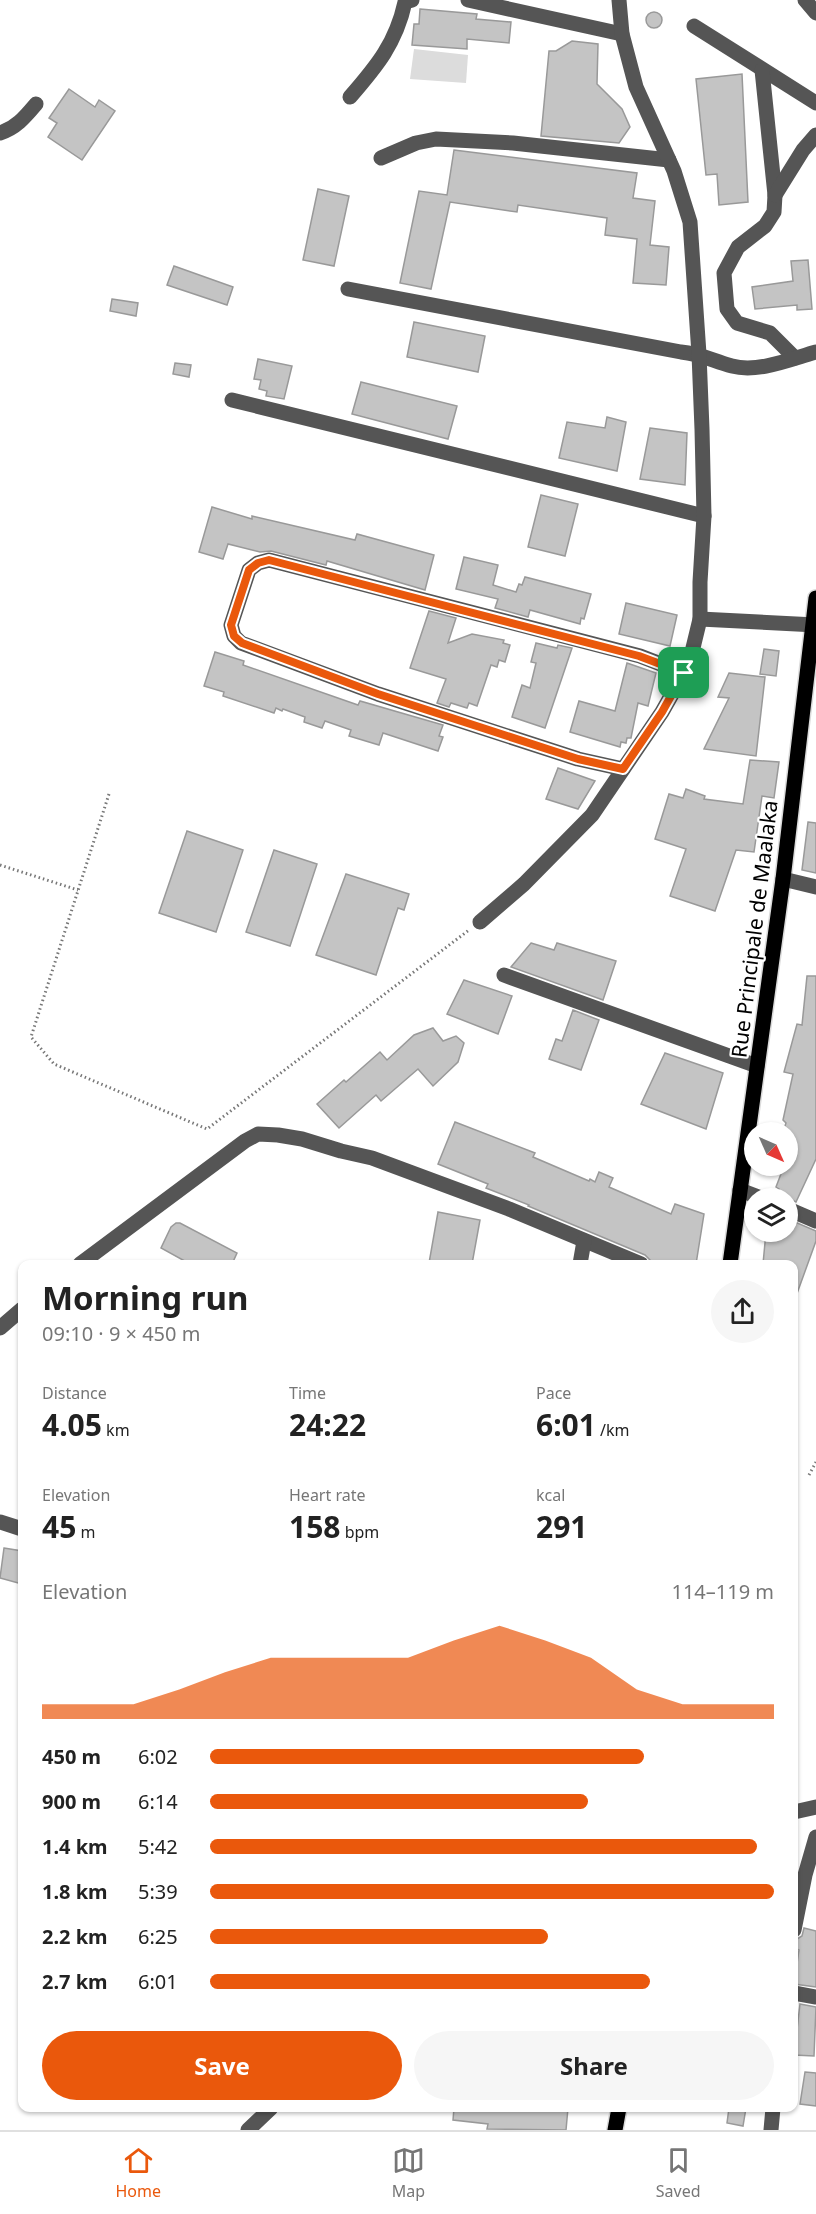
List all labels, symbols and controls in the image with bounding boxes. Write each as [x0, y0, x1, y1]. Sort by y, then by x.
pin [658, 647, 709, 698]
icon: arrive [667, 656, 700, 689]
street label: Rue Principale de Maalaka [724, 799, 784, 1059]
north arrow [744, 1122, 798, 1176]
map controls [744, 1122, 798, 1242]
button: layers [744, 1188, 798, 1242]
text: Morning run [42, 1275, 248, 1320]
button: share [711, 1280, 774, 1343]
text: 09:10 · 9 × 450 m [42, 1320, 200, 1347]
text: Distance [42, 1382, 107, 1404]
text: Time [289, 1382, 326, 1404]
text: Pace [536, 1382, 571, 1404]
text: 4.05 [42, 1404, 102, 1445]
text: 24:22 [289, 1404, 366, 1445]
text: 6:01 [536, 1404, 596, 1445]
text: km [102, 1419, 130, 1441]
text: /km [596, 1419, 630, 1441]
text: Elevation [42, 1484, 110, 1506]
text: Heart rate [289, 1484, 365, 1506]
text: kcal [536, 1484, 565, 1506]
text: 45 [42, 1506, 76, 1547]
text: 158 [289, 1506, 340, 1547]
text: 291 [536, 1506, 587, 1547]
text: m [76, 1521, 95, 1543]
text: bpm [340, 1521, 379, 1543]
text: Elevation [42, 1578, 127, 1605]
text: 114–119 m [671, 1578, 774, 1605]
text: 450 m [42, 1743, 101, 1770]
text: 6:02 [138, 1743, 178, 1770]
text: 900 m [42, 1788, 101, 1815]
text: 6:14 [138, 1788, 178, 1815]
text: 1.4 km [42, 1833, 108, 1860]
text: 5:42 [138, 1833, 178, 1860]
text: 1.8 km [42, 1878, 108, 1905]
text: 5:39 [138, 1878, 178, 1905]
text: 2.2 km [42, 1923, 108, 1950]
text: 6:25 [138, 1923, 178, 1950]
text: 2.7 km [42, 1968, 108, 1995]
text: 6:01 [138, 1968, 178, 1995]
button: Save [42, 2031, 402, 2100]
button: Share [414, 2031, 774, 2100]
tab: Home [115, 2144, 161, 2202]
tab: Map [392, 2144, 425, 2202]
tab: Saved [656, 2144, 701, 2202]

